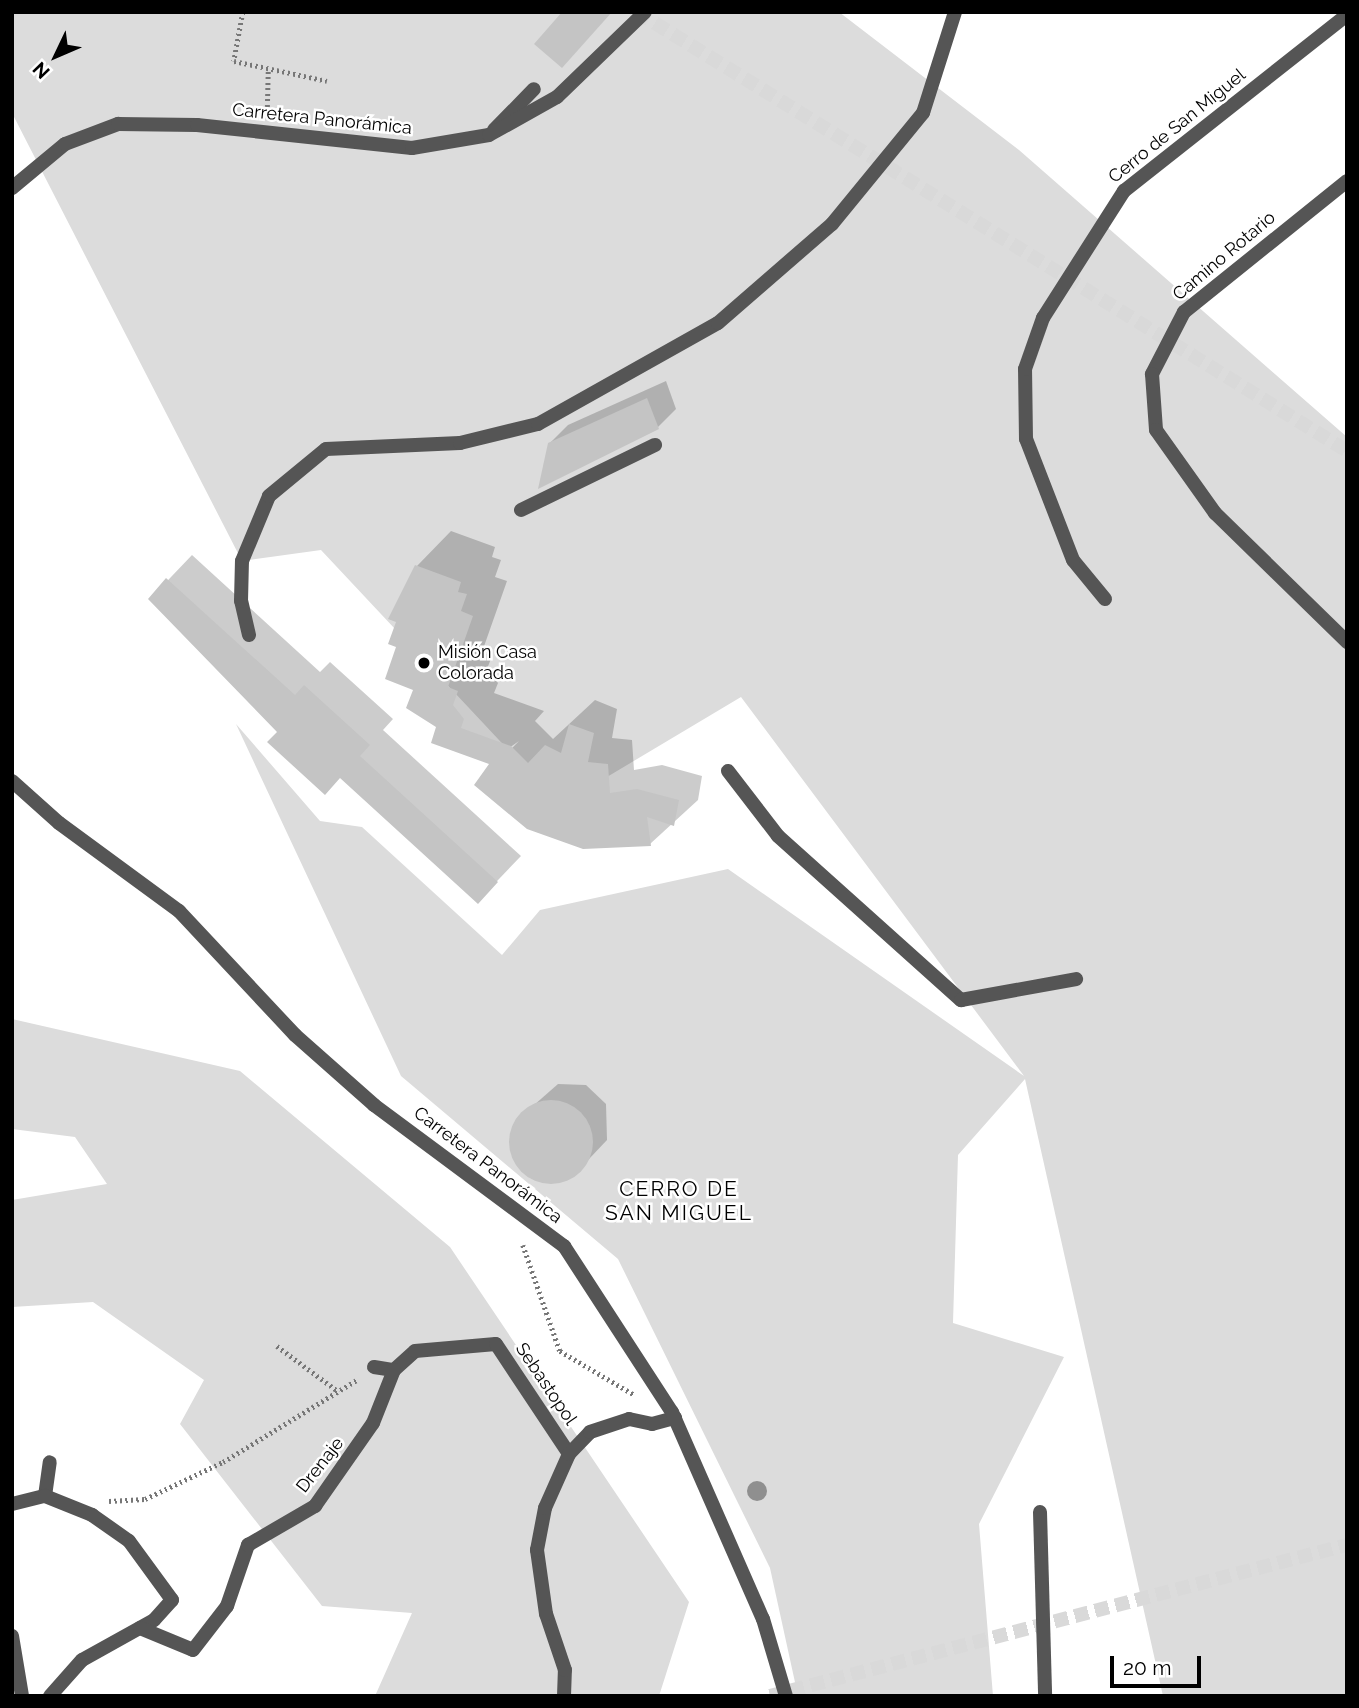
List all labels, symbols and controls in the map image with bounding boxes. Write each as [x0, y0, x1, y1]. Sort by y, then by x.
north arrow [21, 21, 91, 91]
text: N [28, 58, 54, 83]
street label: Cerro de San Miguel [1104, 64, 1250, 188]
street label: Carretera Panorámica [231, 99, 413, 139]
street label: Camino Rotario [1168, 207, 1280, 305]
place label: Misión Casa Colorada [438, 642, 537, 684]
marker: Misión Casa Colorada [416, 655, 432, 671]
street label: Carretera Panorámica [409, 1102, 567, 1228]
district label: CERRO DE SAN MIGUEL [606, 1176, 752, 1226]
street label: Sebastopol [511, 1339, 581, 1429]
street label: Drenaje [292, 1433, 348, 1497]
scale bar [1114, 1642, 1205, 1686]
text: 20 m [1123, 1655, 1171, 1680]

